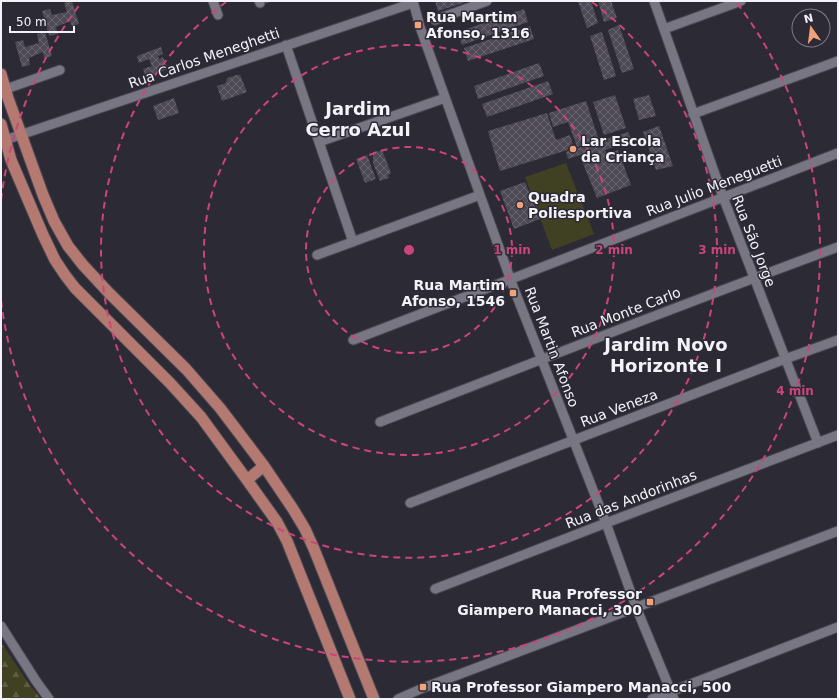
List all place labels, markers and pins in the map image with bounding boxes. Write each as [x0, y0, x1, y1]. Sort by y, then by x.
place label: Rua Martim Afonso, 1316 [426, 9, 530, 41]
marker: Rua Martim Afonso, 1316 [413, 20, 423, 30]
place label: Lar Escola da Criança [581, 133, 664, 165]
marker: Lar Escola da Criança [568, 144, 578, 154]
place label: Quadra Poliesportiva [528, 189, 632, 221]
marker: Quadra Poliesportiva [515, 200, 525, 210]
centre of rings [402, 243, 416, 257]
place label: Rua Martim Afonso, 1546 [401, 277, 505, 309]
marker: Rua Martim Afonso, 1546 [508, 288, 518, 298]
place label: Rua Professor Giampero Manacci, 300 [457, 586, 642, 618]
marker: Rua Professor Giampero Manacci, 300 [645, 597, 655, 607]
place label: Rua Professor Giampero Manacci, 500 [431, 679, 732, 695]
marker: Rua Professor Giampero Manacci, 500 [418, 682, 428, 692]

